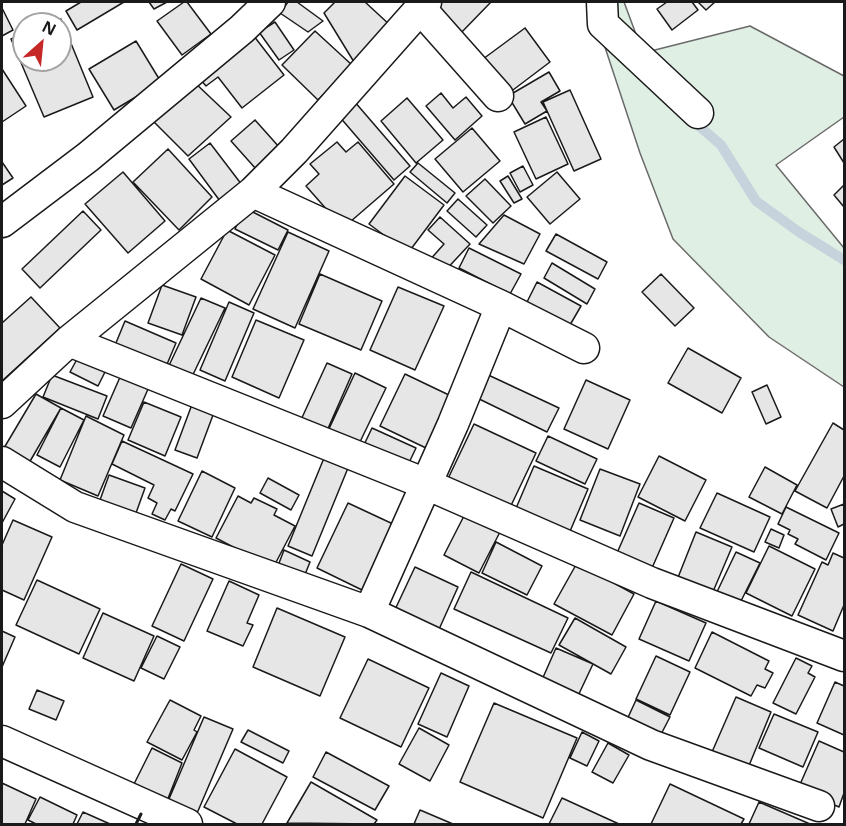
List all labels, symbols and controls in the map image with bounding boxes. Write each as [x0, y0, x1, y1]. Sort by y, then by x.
north arrow [12, 12, 72, 72]
text: N [38, 15, 60, 40]

